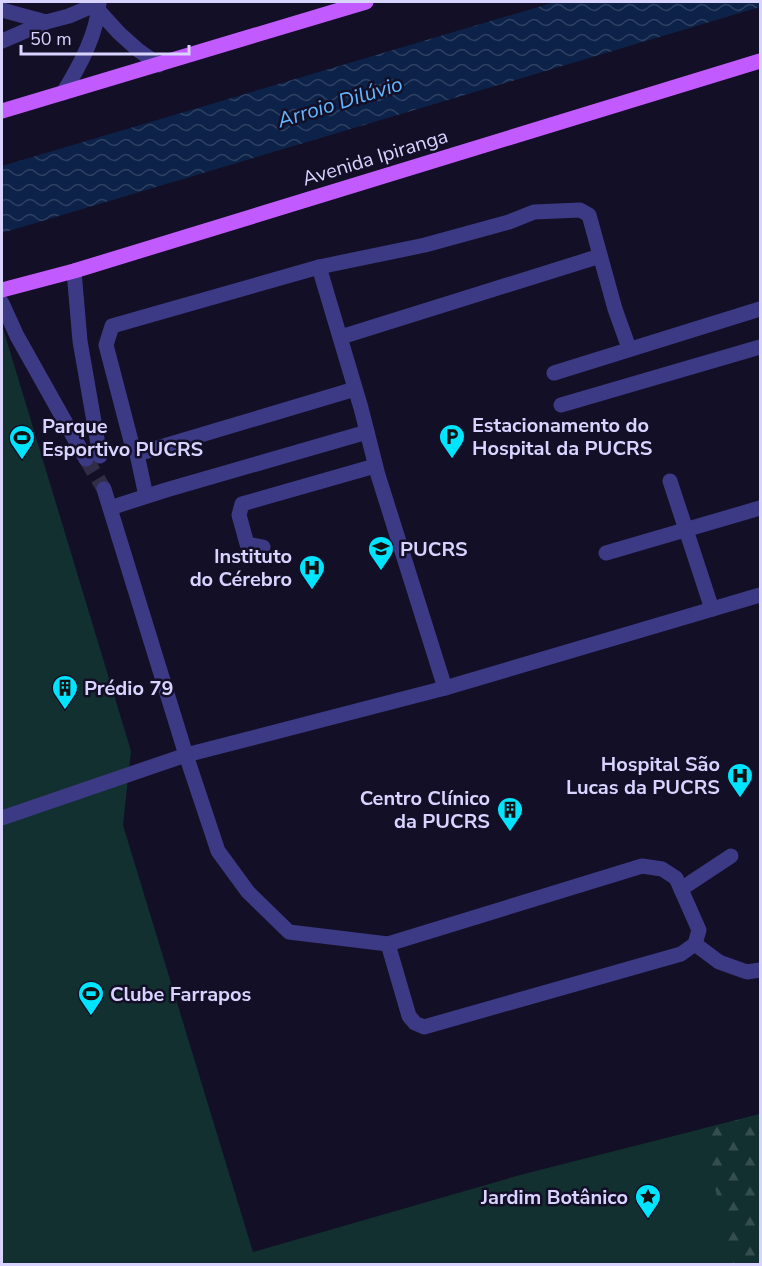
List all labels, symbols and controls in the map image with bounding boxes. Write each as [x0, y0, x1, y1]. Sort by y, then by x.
scale bar [21, 18, 189, 56]
text: 50 m [30, 27, 72, 51]
water label: Arroio Dilúvio [273, 70, 406, 135]
street label: Avenida Ipiranga [299, 122, 451, 192]
place label: Estacionamento do Hospital da PUCRS [472, 412, 652, 462]
place label: Parque Esportivo PUCRS [42, 413, 203, 463]
parking icon: Estacionamento do Hospital da PUCRS [437, 422, 467, 460]
sports icon: Parque Esportivo PUCRS [7, 423, 37, 461]
school or university icon: PUCRS [366, 534, 396, 572]
place label: PUCRS [400, 536, 468, 563]
place label: Instituto do Cérebro [190, 543, 292, 593]
hospital icon: Instituto do Cérebro [297, 553, 327, 591]
building icon: Prédio 79 [50, 673, 80, 711]
place label: Prédio 79 [84, 675, 173, 702]
place label: Hospital São Lucas da PUCRS [566, 751, 720, 801]
hospital icon: Hospital São Lucas da PUCRS [725, 761, 755, 799]
place label: Centro Clínico da PUCRS [360, 785, 490, 835]
building icon: Centro Clínico da PUCRS [495, 795, 525, 833]
sports icon: Clube Farrapos [76, 979, 106, 1017]
place label: Clube Farrapos [110, 981, 252, 1008]
place icon: Jardim Botânico [633, 1182, 663, 1220]
place label: Jardim Botânico [480, 1184, 628, 1211]

